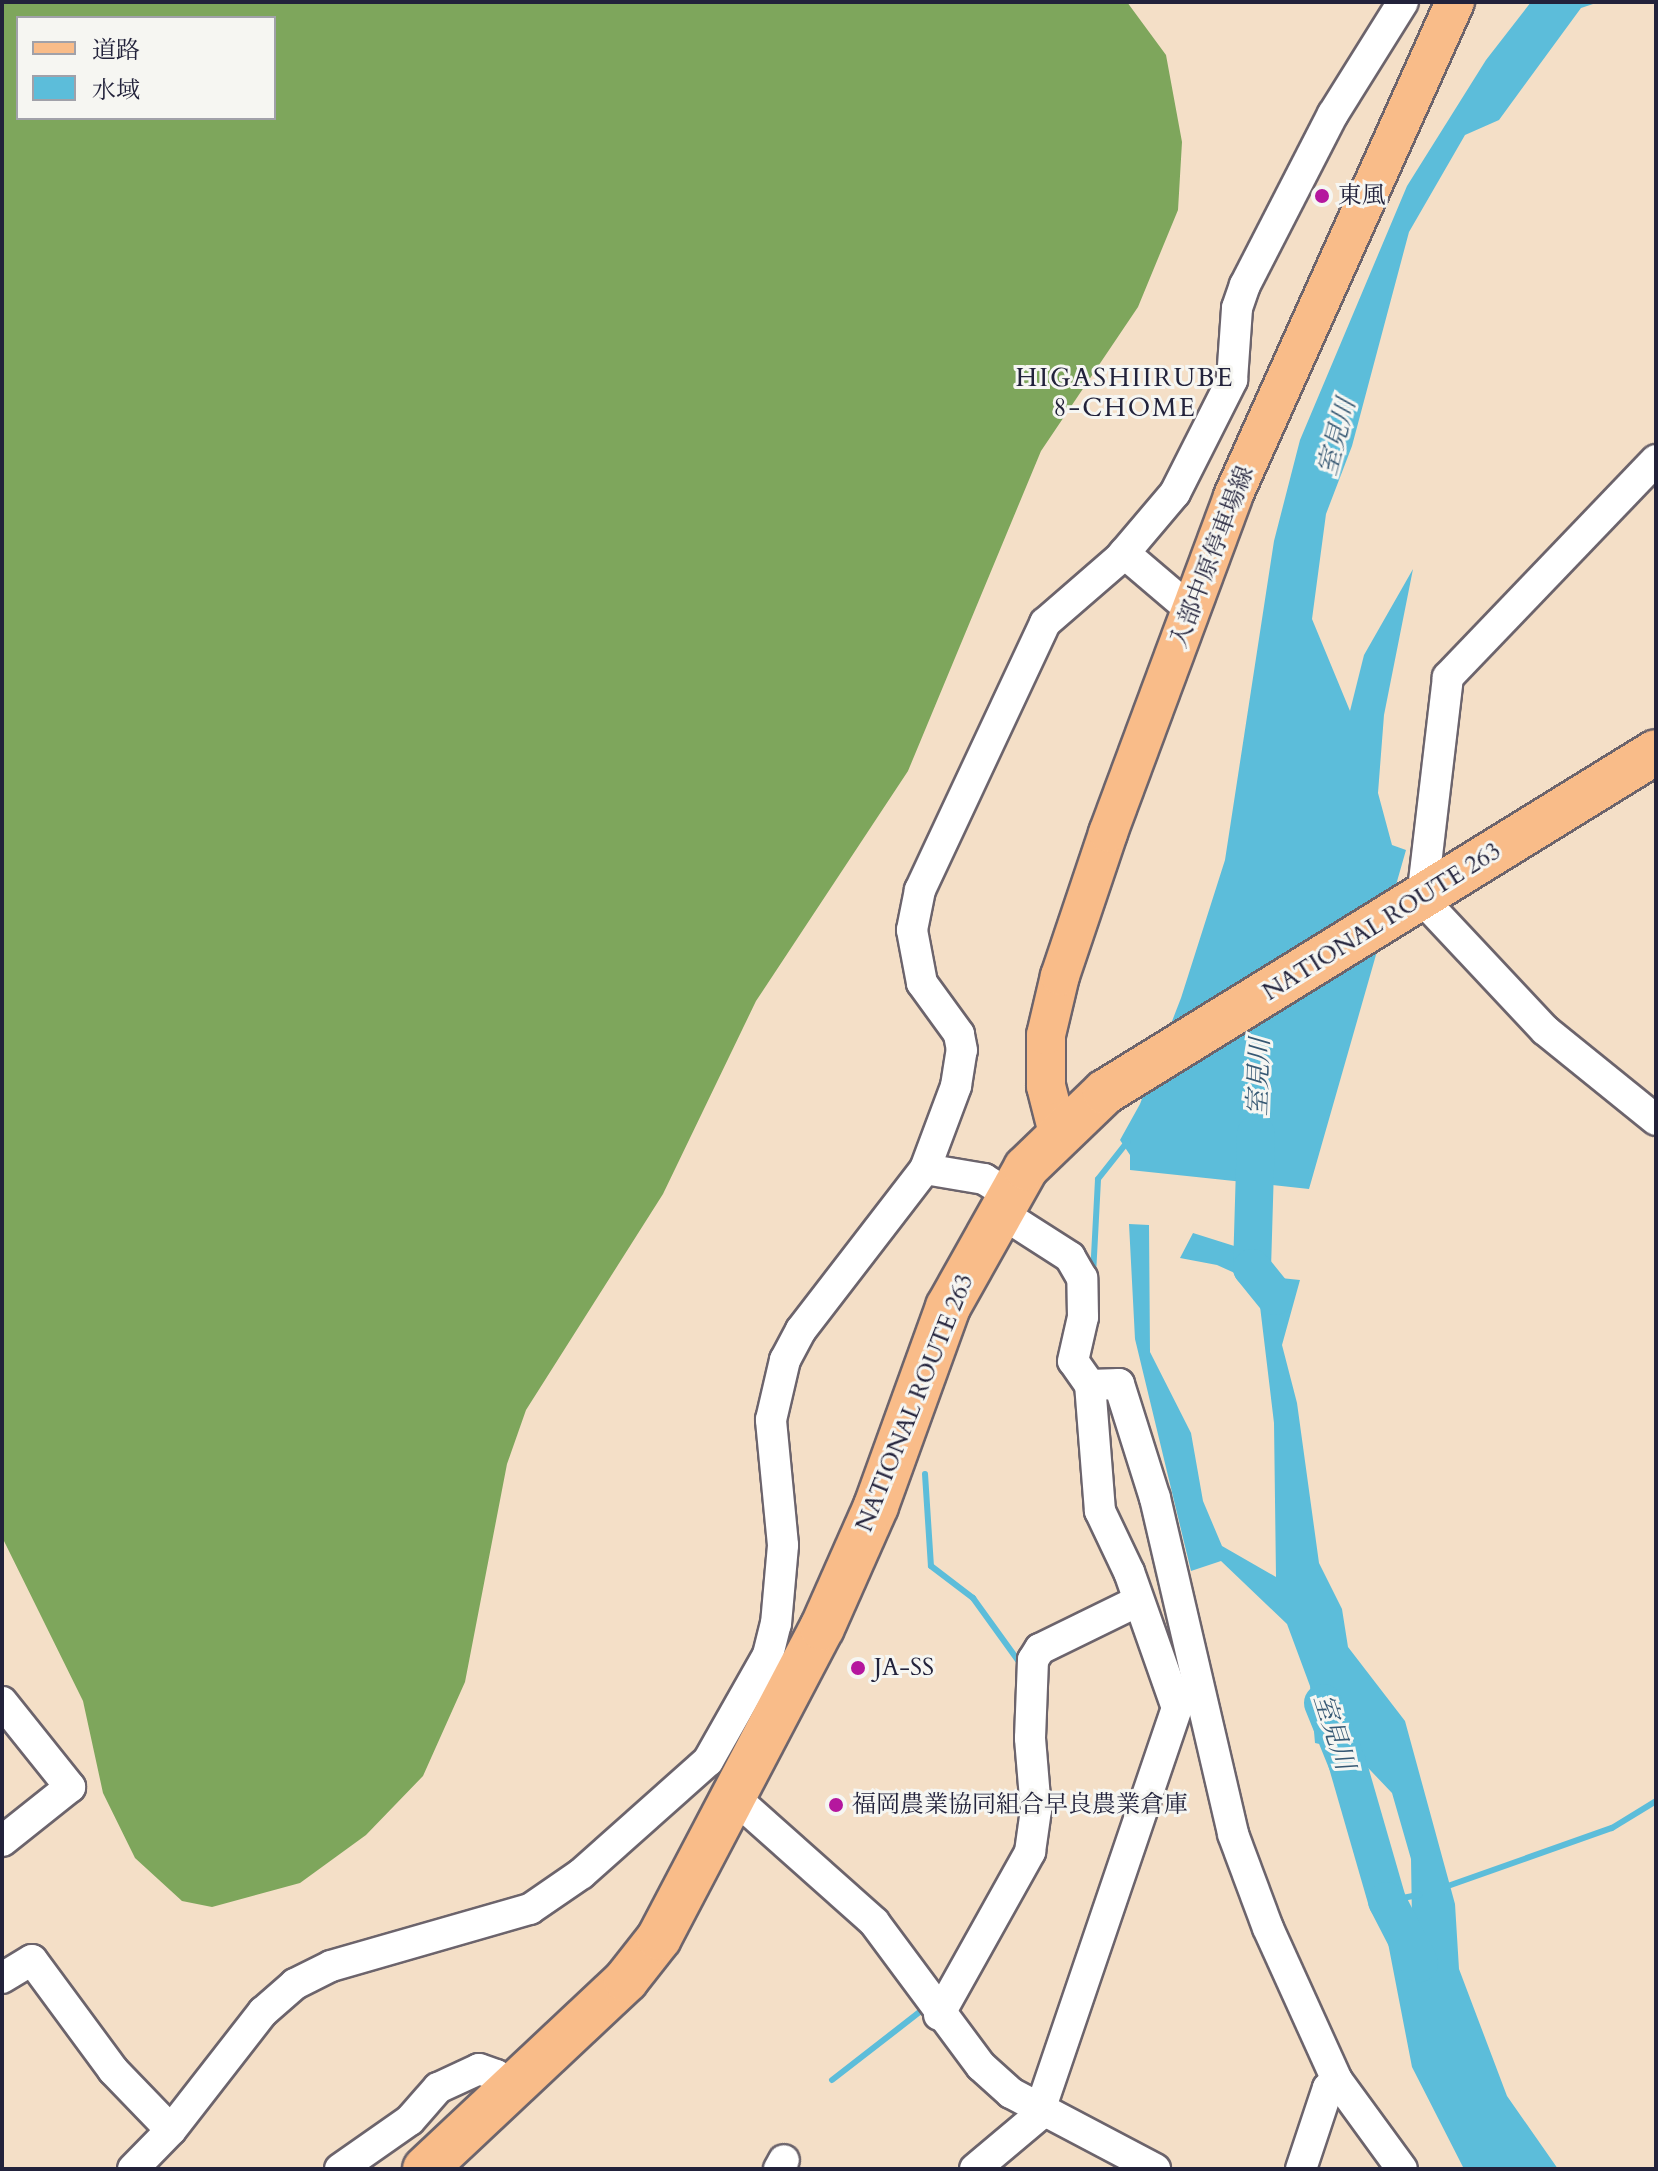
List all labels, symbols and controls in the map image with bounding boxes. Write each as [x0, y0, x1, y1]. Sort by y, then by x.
legend [16, 16, 276, 120]
text: 道路 [92, 34, 140, 67]
text: 水域 [92, 74, 140, 107]
place label: 東風 [1338, 182, 1386, 210]
marker: 東風 [1313, 187, 1331, 205]
district label: HIGASHIIRUBE 8-CHOME [1015, 362, 1235, 424]
water label: 室見川 [1312, 395, 1362, 479]
street label: 入部中原停車場線 [1164, 462, 1260, 652]
street label: NATIONAL ROUTE 263 [1258, 837, 1506, 1007]
water label: 室見川 [1242, 1037, 1276, 1117]
street label: NATIONAL ROUTE 263 [850, 1270, 980, 1536]
place label: JA-SS [874, 1654, 934, 1682]
marker: JA-SS [849, 1659, 867, 1677]
water label: 室見川 [1307, 1690, 1361, 1774]
place label: 福岡農業協同組合早良農業倉庫 [852, 1791, 1188, 1819]
marker: 福岡農業協同組合早良農業倉庫 [827, 1796, 845, 1814]

